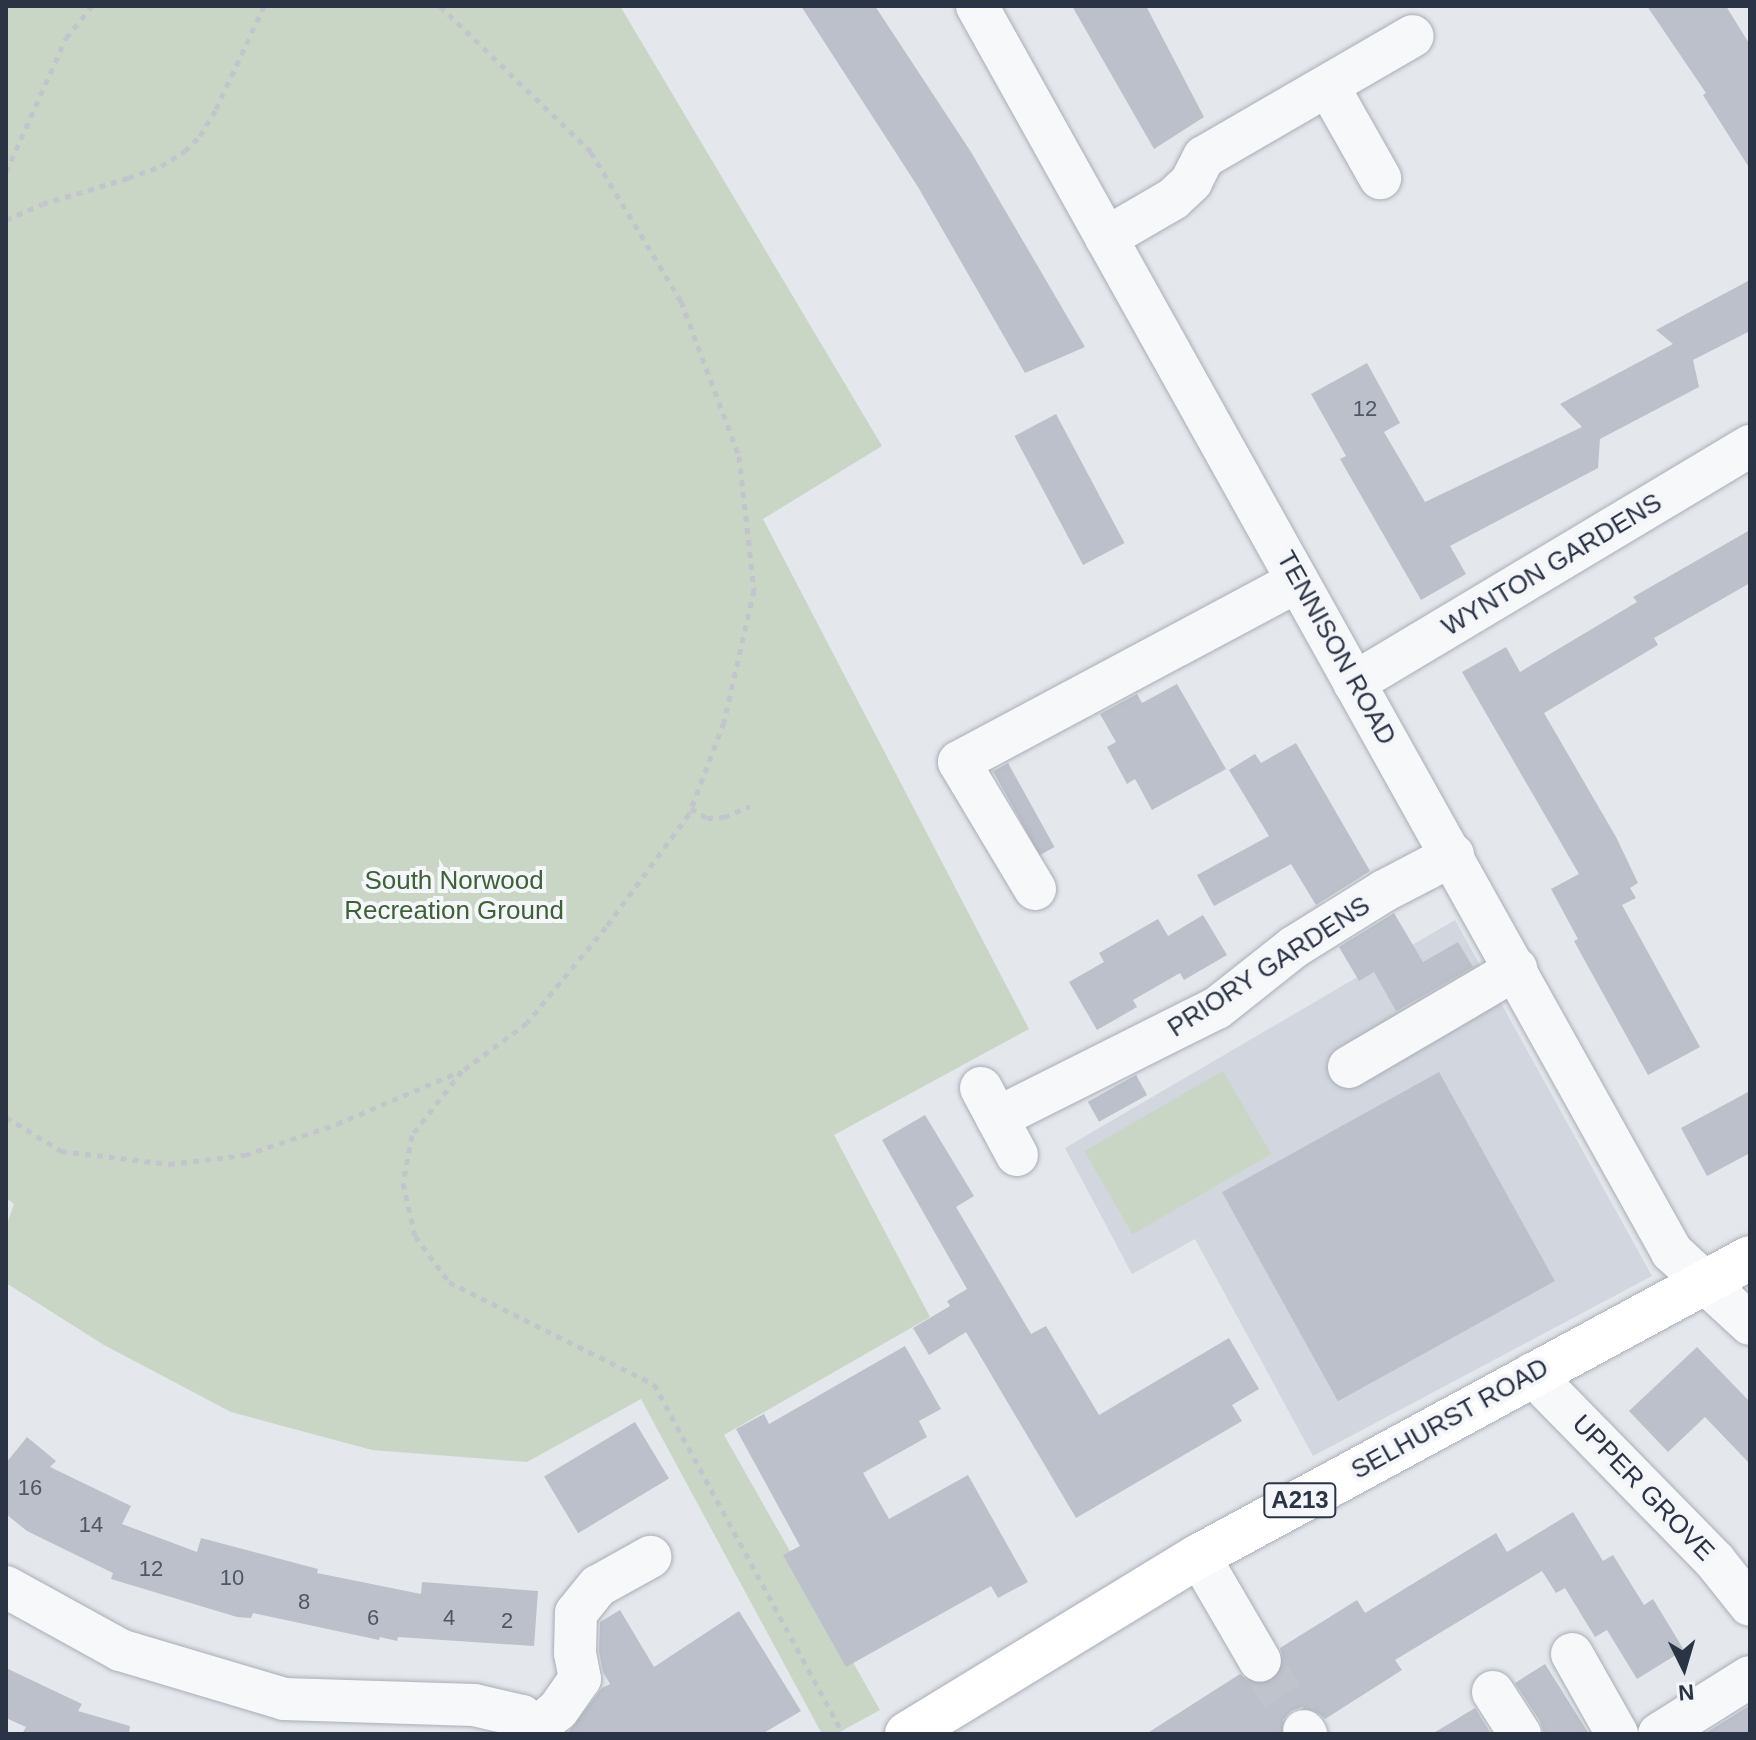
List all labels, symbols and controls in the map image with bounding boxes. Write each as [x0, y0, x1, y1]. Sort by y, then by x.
house number: 12 [1353, 396, 1377, 422]
street label: WYNTON GARDENS [1436, 487, 1668, 643]
street label: TENNISON ROAD [1270, 546, 1402, 750]
park label: South Norwood Recreation Ground [344, 865, 564, 926]
street label: PRIORY GARDENS [1162, 890, 1376, 1044]
street label: SELHURST ROAD [1346, 1352, 1554, 1486]
street label: UPPER GROVE [1566, 1409, 1720, 1567]
house number: 16 [18, 1475, 42, 1501]
road number: A213 [1262, 1480, 1338, 1520]
house number: 14 [79, 1512, 103, 1538]
house number: 12 [139, 1556, 163, 1582]
house number: 10 [220, 1565, 244, 1591]
house number: 8 [298, 1589, 310, 1615]
house number: 6 [367, 1605, 379, 1631]
house number: 4 [443, 1605, 455, 1631]
house number: 2 [501, 1608, 513, 1634]
north arrow [1644, 1628, 1724, 1708]
text: N [1677, 1679, 1695, 1706]

